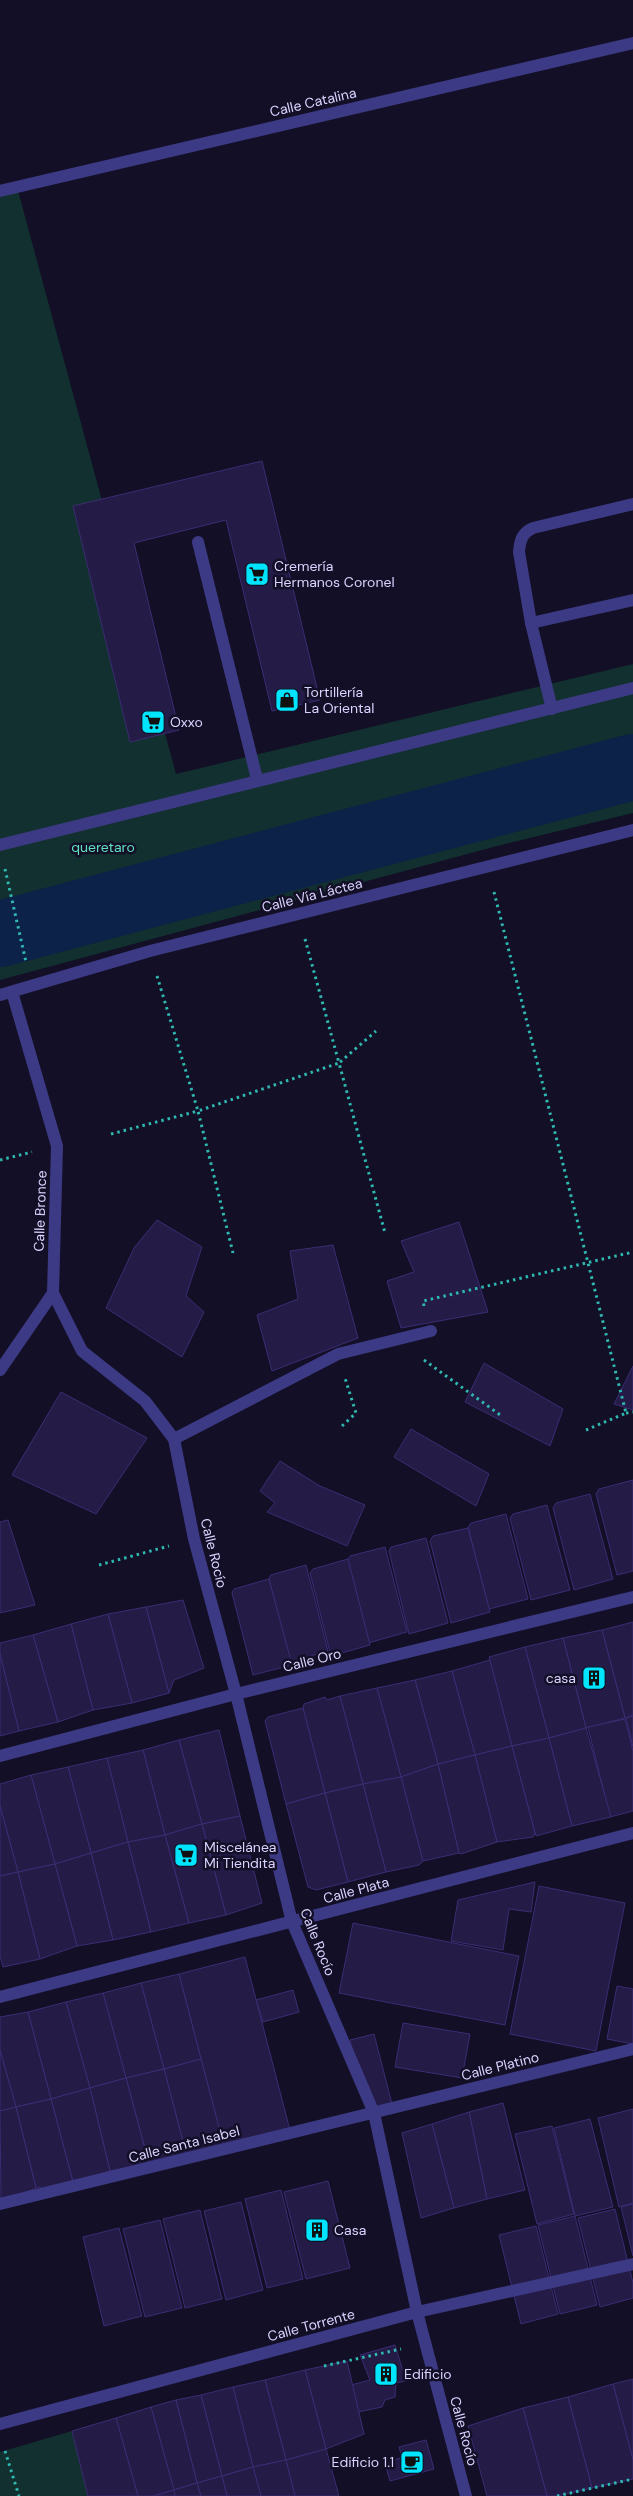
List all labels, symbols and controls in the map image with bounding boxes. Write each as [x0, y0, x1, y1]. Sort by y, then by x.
street label: Calle Catalina [268, 83, 358, 121]
place label: Cremería Hermanos Coronel [274, 557, 395, 591]
supermarket icon: Cremería Hermanos Coronel [244, 561, 270, 587]
place label: Tortillería La Oriental [304, 683, 374, 717]
shop icon: Tortillería La Oriental [274, 687, 300, 713]
supermarket icon: Oxxo [140, 709, 166, 735]
place label: Oxxo [170, 713, 203, 731]
park label: queretaro [71, 838, 135, 856]
street label: Calle Vía Láctea [260, 874, 364, 916]
street label: Calle Bronce [30, 1170, 50, 1252]
street label: Calle Rocío [197, 1516, 231, 1590]
street label: Calle Oro [281, 1644, 343, 1676]
building icon: casa [581, 1665, 607, 1691]
place label: casa [546, 1669, 576, 1687]
place label: Miscelánea Mi Tiendita [204, 1838, 276, 1872]
supermarket icon: Miscelánea Mi Tiendita [173, 1842, 199, 1868]
street label: Calle Plata [321, 1873, 391, 1907]
street label: Calle Rocío [296, 1906, 340, 1978]
street label: Calle Platino [459, 2048, 541, 2084]
street label: Calle Santa Isabel [127, 2121, 241, 2167]
building icon: Casa [304, 2217, 330, 2243]
place label: Casa [334, 2221, 366, 2239]
street label: Calle Torrente [265, 2305, 357, 2345]
building icon: Edificio [373, 2361, 399, 2387]
place label: Edificio [404, 2365, 452, 2383]
street label: Calle Rocío [446, 2394, 482, 2468]
cafe icon: Edificio 1.1 [399, 2449, 425, 2475]
place label: Edificio 1.1 [331, 2453, 394, 2471]

